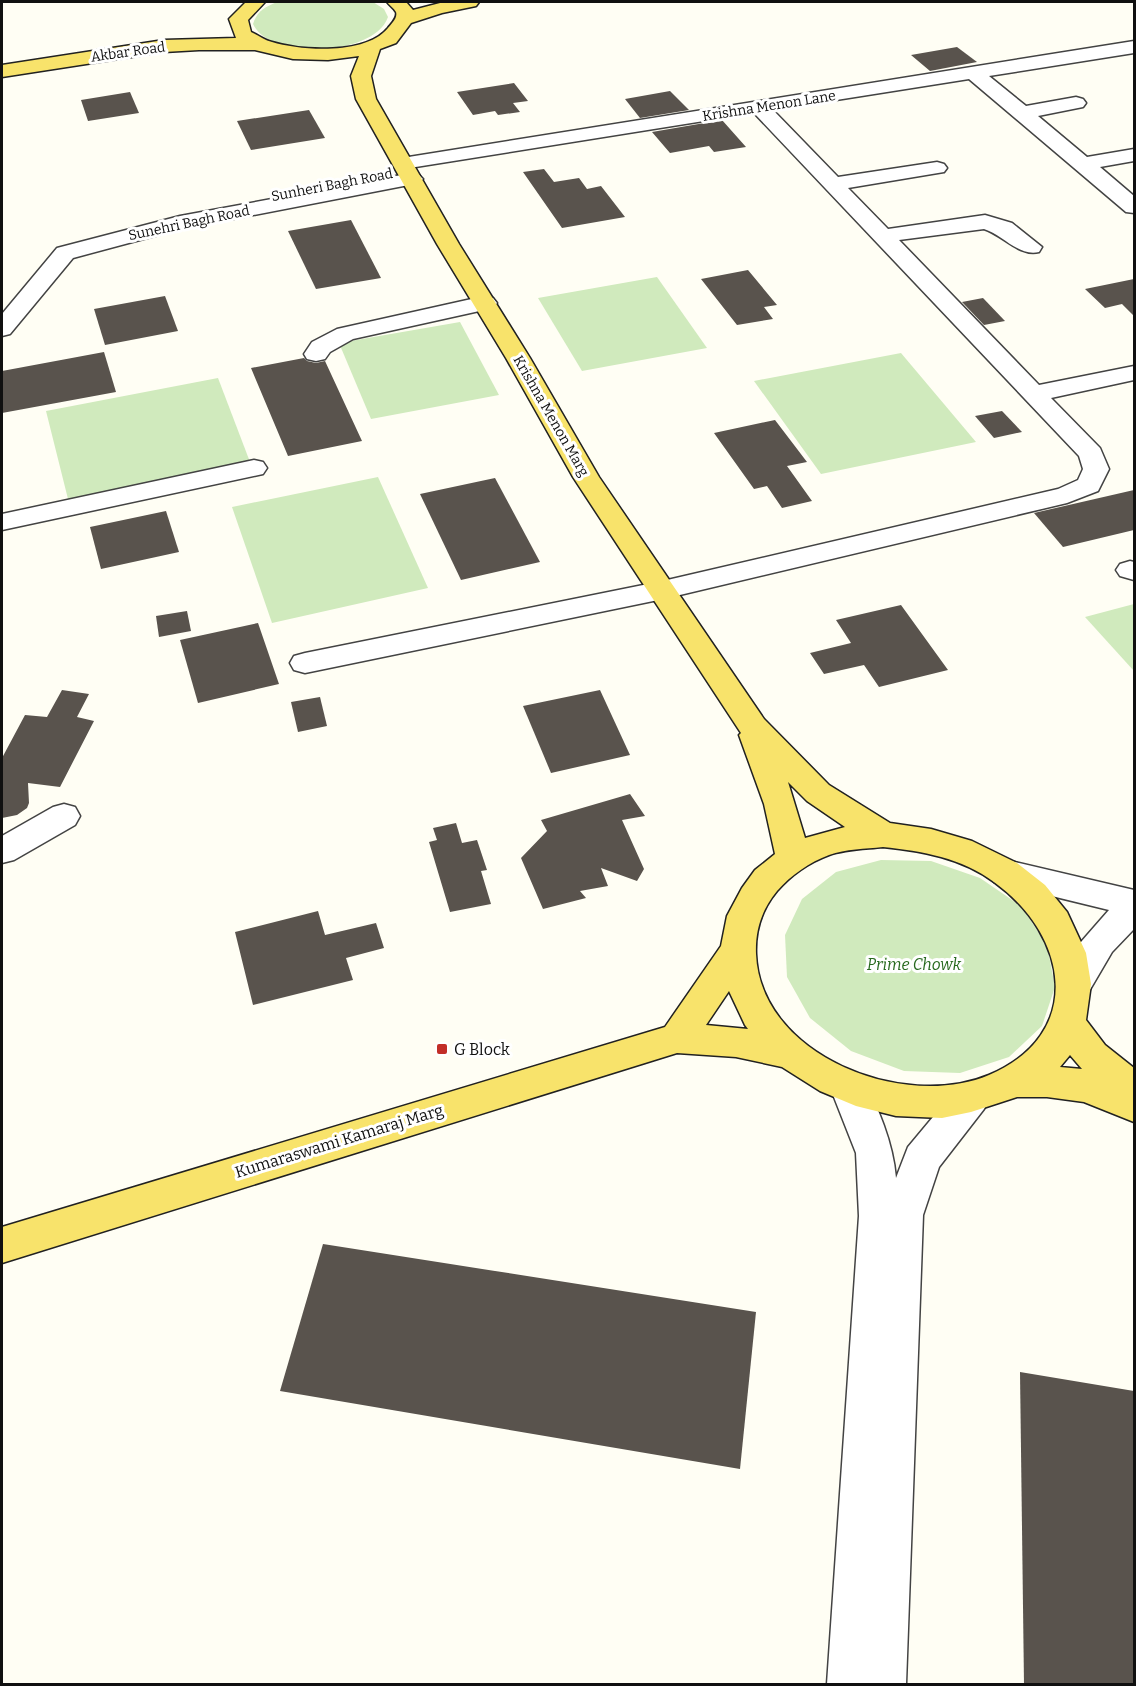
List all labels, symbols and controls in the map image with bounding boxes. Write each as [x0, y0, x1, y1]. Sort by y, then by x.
street label: Akbar Road [90, 38, 166, 66]
street label: Krishna Menon Lane [701, 87, 837, 125]
street label: Sunheri Bagh Road [270, 165, 394, 205]
street label: Sunehri Bagh Road [127, 202, 251, 244]
street label: Krishna Menon Marg [509, 353, 593, 480]
park label: Prime Chowk [867, 955, 961, 974]
place label: G Block [454, 1040, 510, 1059]
marker: G Block [435, 1042, 449, 1056]
street label: Kumaraswami Kamaraj Marg [233, 1100, 445, 1182]

